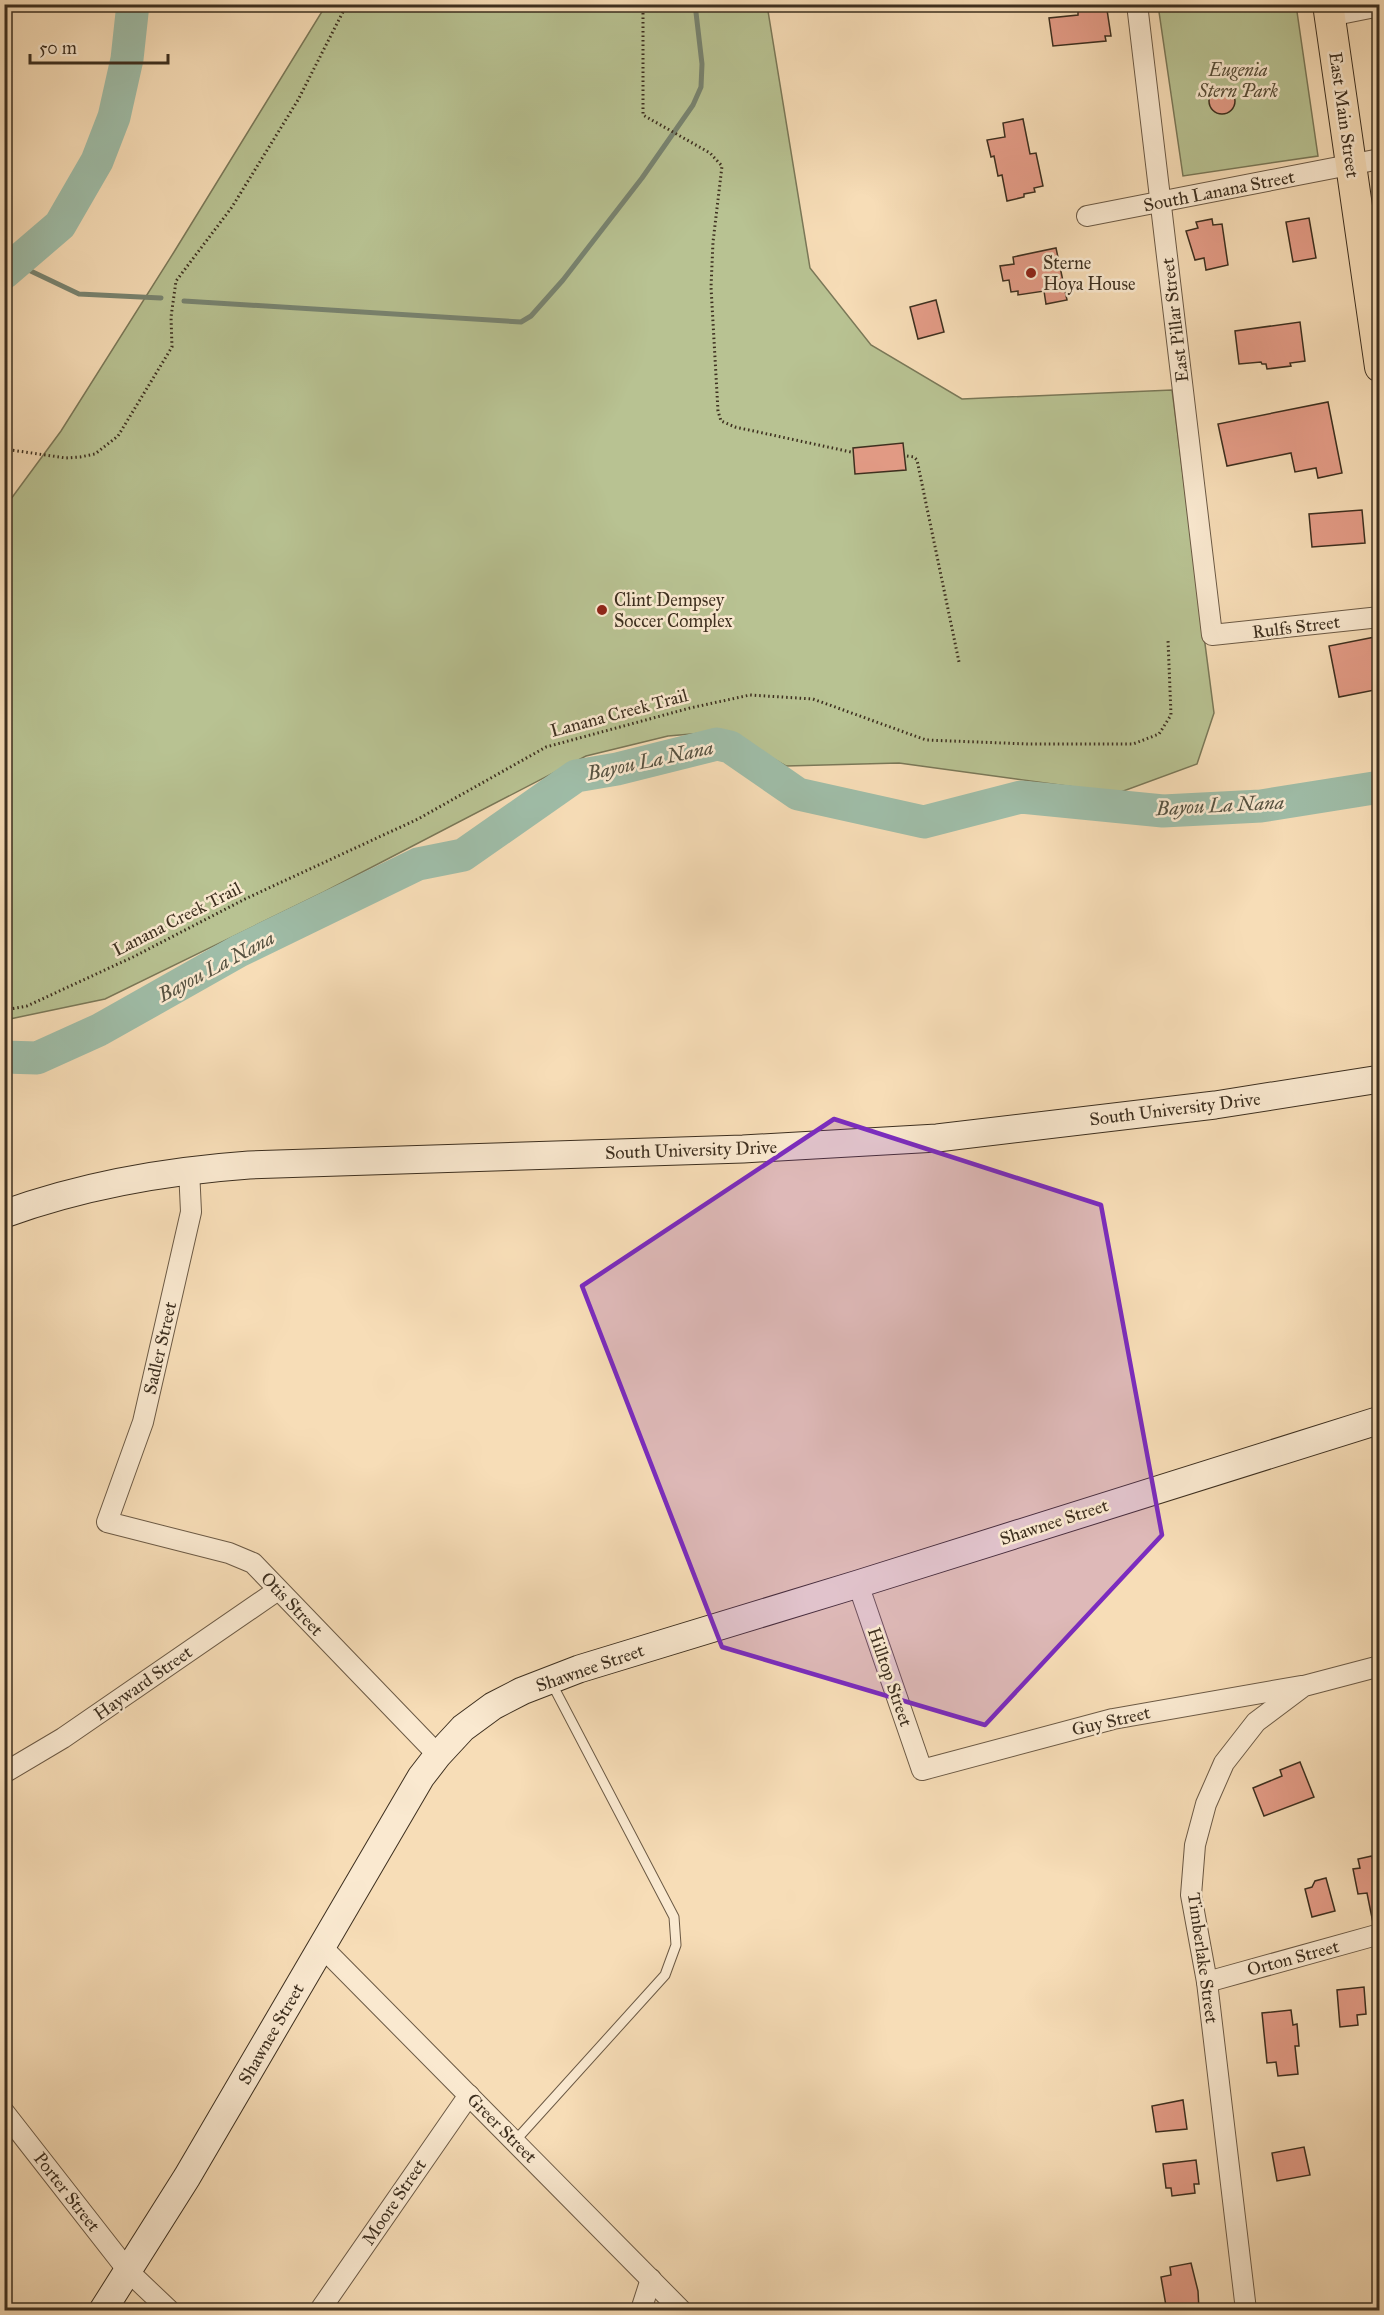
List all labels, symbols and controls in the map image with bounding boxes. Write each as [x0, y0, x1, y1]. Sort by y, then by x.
scale bar [30, 27, 168, 65]
text: 50 m [39, 37, 77, 59]
street label: East Main Street [1324, 51, 1364, 180]
park label: Eugenia Stern Park [1197, 59, 1278, 102]
street label: South Lanana Street [1142, 165, 1297, 216]
place label: Sterne Hoya House [1043, 252, 1135, 295]
street label: East Pillar Street [1156, 256, 1194, 383]
marker: Sterne Hoya House [1024, 266, 1038, 280]
place label: Clint Dempsey Soccer Complex [614, 589, 733, 632]
marker: Clint Dempsey Soccer Complex [595, 603, 609, 617]
street label: Rulfs Street [1251, 611, 1342, 643]
street label: Lanana Creek Trail [548, 684, 690, 742]
water label: Bayou La Nana [584, 735, 715, 785]
water label: Bayou La Nana [1154, 790, 1285, 820]
street label: Lanana Creek Trail [109, 877, 245, 961]
water label: Bayou La Nana [153, 925, 278, 1007]
street label: South University Drive [1088, 1088, 1262, 1130]
street label: South University Drive [605, 1136, 777, 1164]
street label: Sadler Street [139, 1299, 182, 1397]
street label: Shawnee Street [997, 1494, 1112, 1550]
street label: Otis Street [256, 1568, 328, 1641]
street label: Hilltop Street [863, 1625, 917, 1730]
street label: Shawnee Street [533, 1639, 648, 1697]
street label: Hayward Street [90, 1641, 197, 1725]
street label: Guy Street [1070, 1701, 1153, 1741]
street label: Timberlake Street [1183, 1891, 1223, 2025]
street label: Orton Street [1245, 1935, 1342, 1981]
street label: Shawnee Street [233, 1979, 309, 2088]
street label: Greer Street [462, 2088, 542, 2168]
street label: Porter Street [29, 2148, 105, 2237]
street label: Moore Street [357, 2154, 431, 2249]

